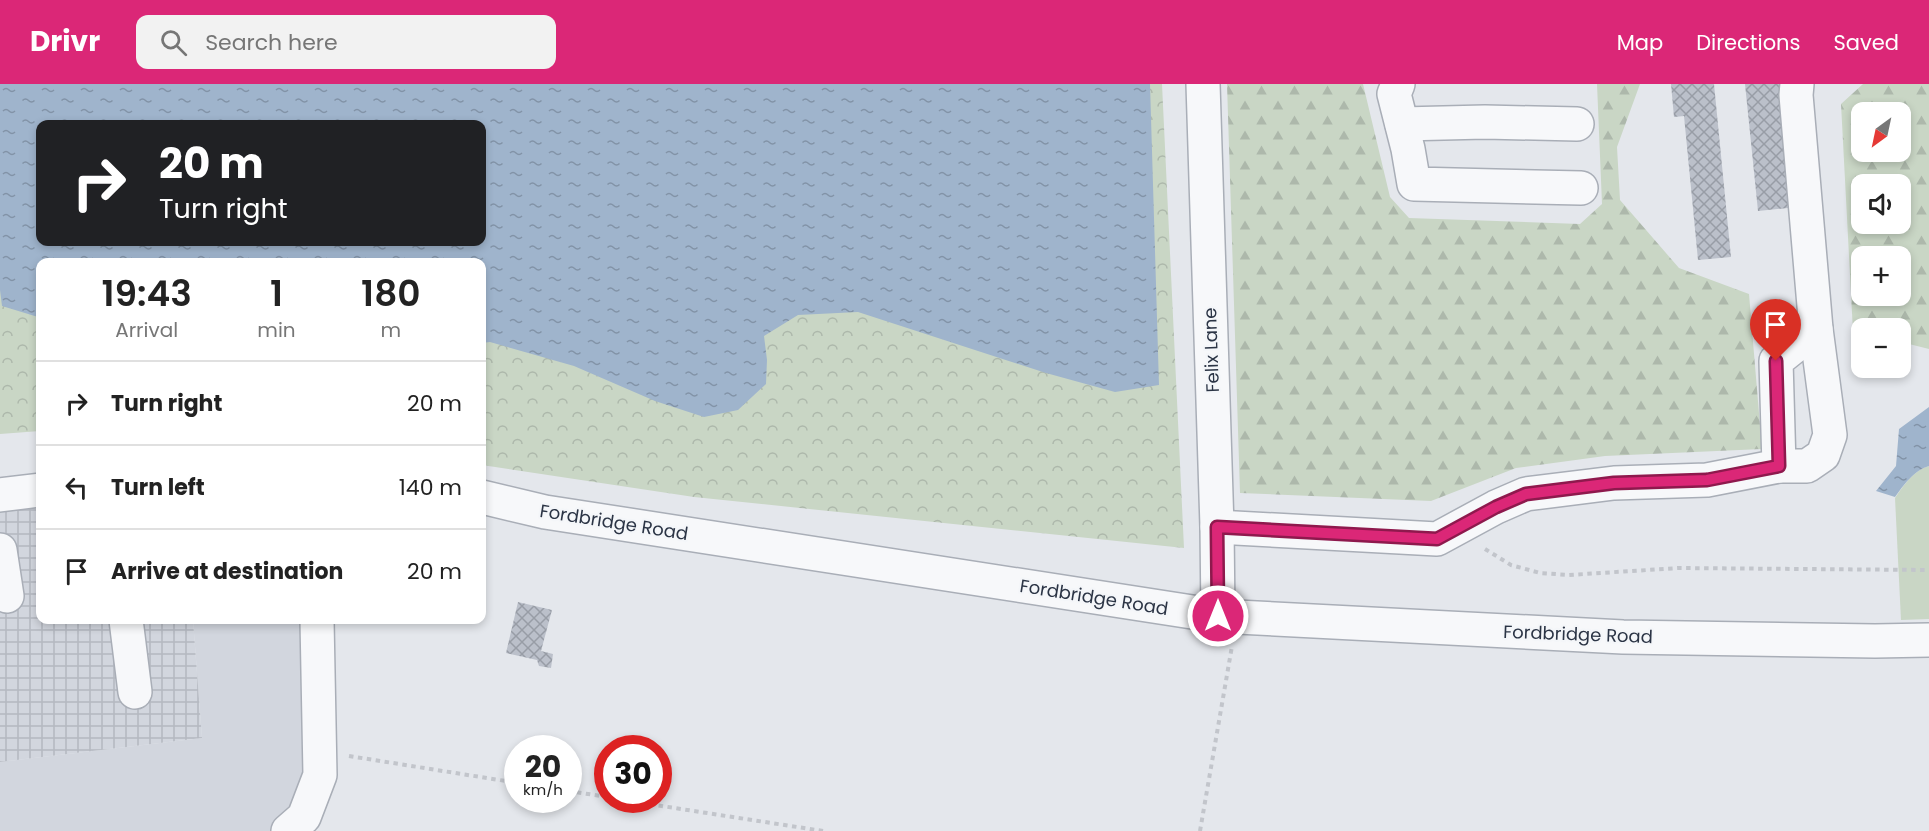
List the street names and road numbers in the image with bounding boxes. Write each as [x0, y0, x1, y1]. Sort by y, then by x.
street label: Felix Lane [1197, 307, 1225, 393]
street label: Fordbridge Road [538, 498, 690, 546]
street label: Fordbridge Road [1018, 573, 1170, 621]
street label: Fordbridge Road [1503, 619, 1653, 649]

